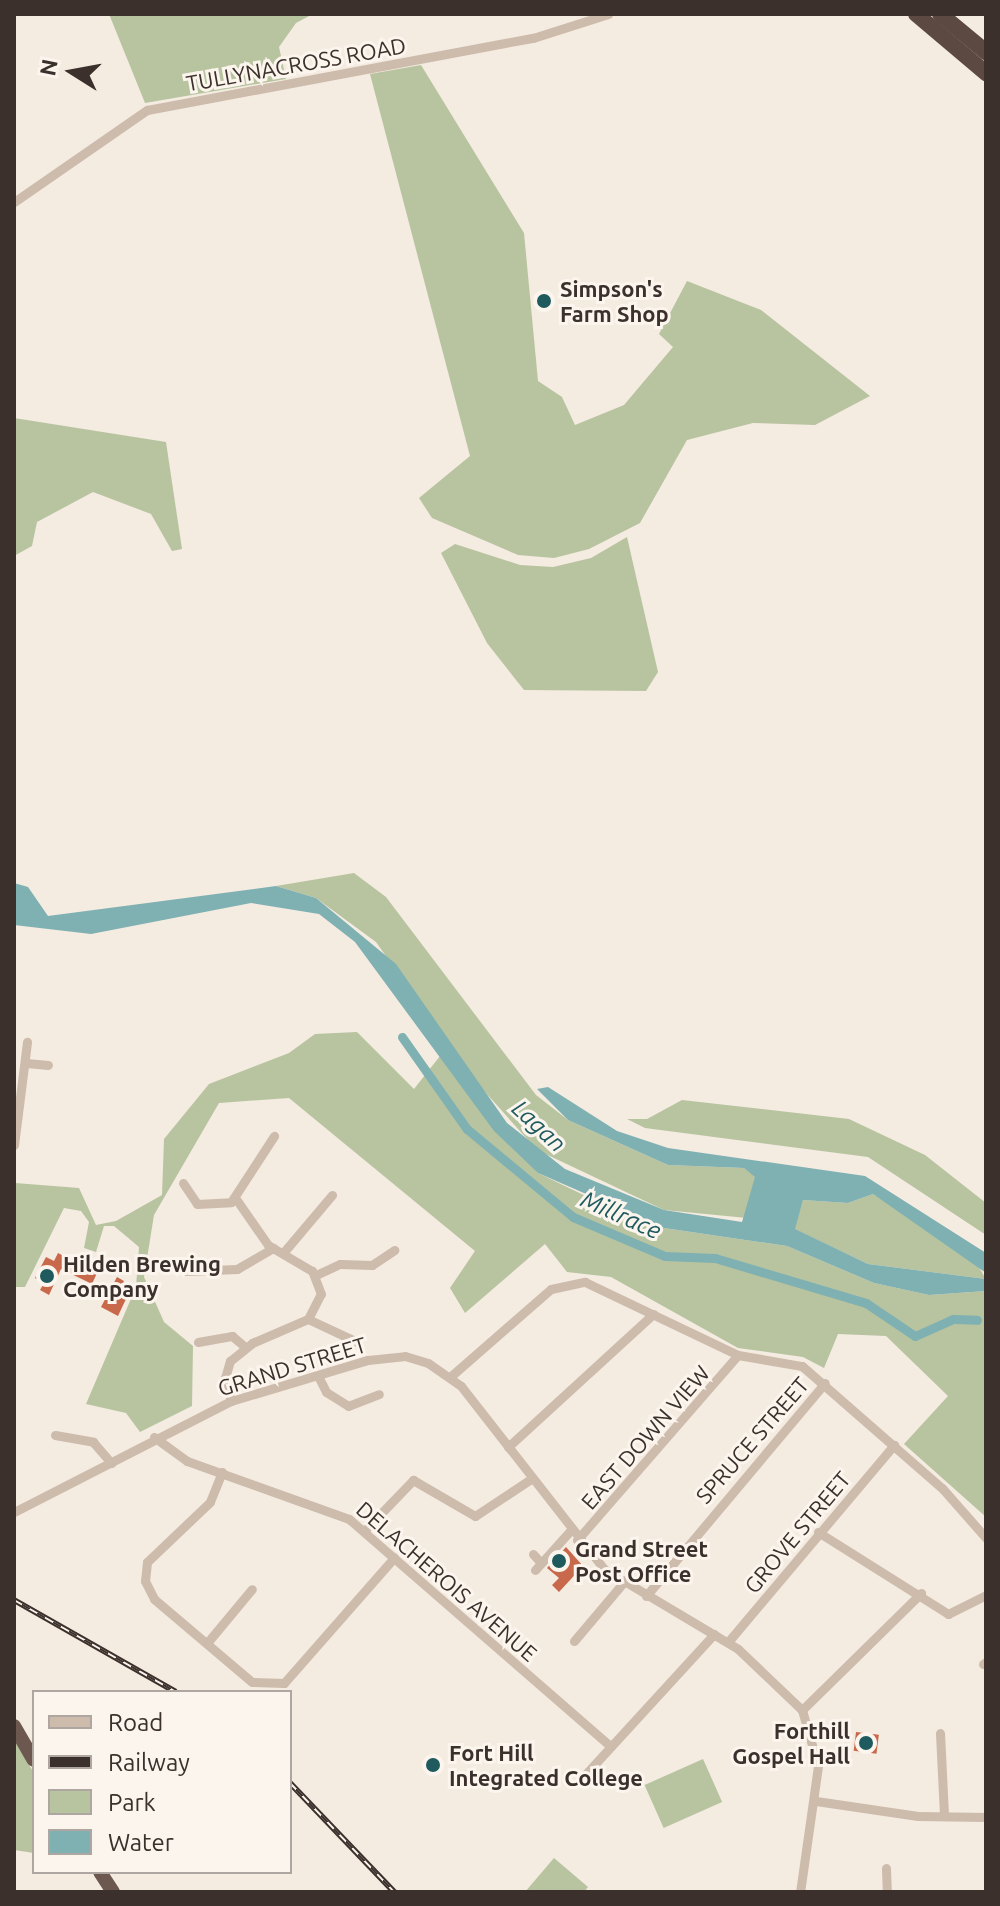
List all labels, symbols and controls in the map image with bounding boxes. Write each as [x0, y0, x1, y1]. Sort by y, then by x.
north arrow [32, 32, 112, 112]
street label: TULLYNACROSS ROAD [184, 32, 408, 96]
text: N [34, 57, 62, 78]
place label: Simpson's Farm Shop [560, 275, 669, 326]
marker: Simpson's Farm Shop [535, 292, 553, 310]
water label: Lagan [506, 1094, 572, 1158]
water label: Millrace [576, 1185, 666, 1245]
place label: Hilden Brewing Company [63, 1250, 221, 1302]
marker: Hilden Brewing Company [38, 1267, 56, 1285]
street label: GRAND STREET [215, 1331, 369, 1401]
street label: EAST DOWN VIEW [575, 1360, 715, 1514]
street label: SPRUCE STREET [690, 1371, 814, 1509]
street label: GROVE STREET [738, 1466, 856, 1598]
street label: DELACHEROIS AVENUE [351, 1495, 543, 1667]
place label: Grand Street Post Office [575, 1535, 708, 1586]
marker: Grand Street Post Office [550, 1552, 568, 1570]
legend [32, 1690, 292, 1874]
text: Road [108, 1709, 163, 1736]
place label: Forthill Gospel Hall [732, 1717, 850, 1768]
marker: Forthill Gospel Hall [857, 1734, 875, 1752]
place label: Fort Hill Integrated College [449, 1739, 643, 1790]
text: Railway [108, 1749, 190, 1776]
marker: Fort Hill Integrated College [424, 1756, 442, 1774]
text: Park [108, 1789, 156, 1816]
text: Water [108, 1829, 174, 1856]

